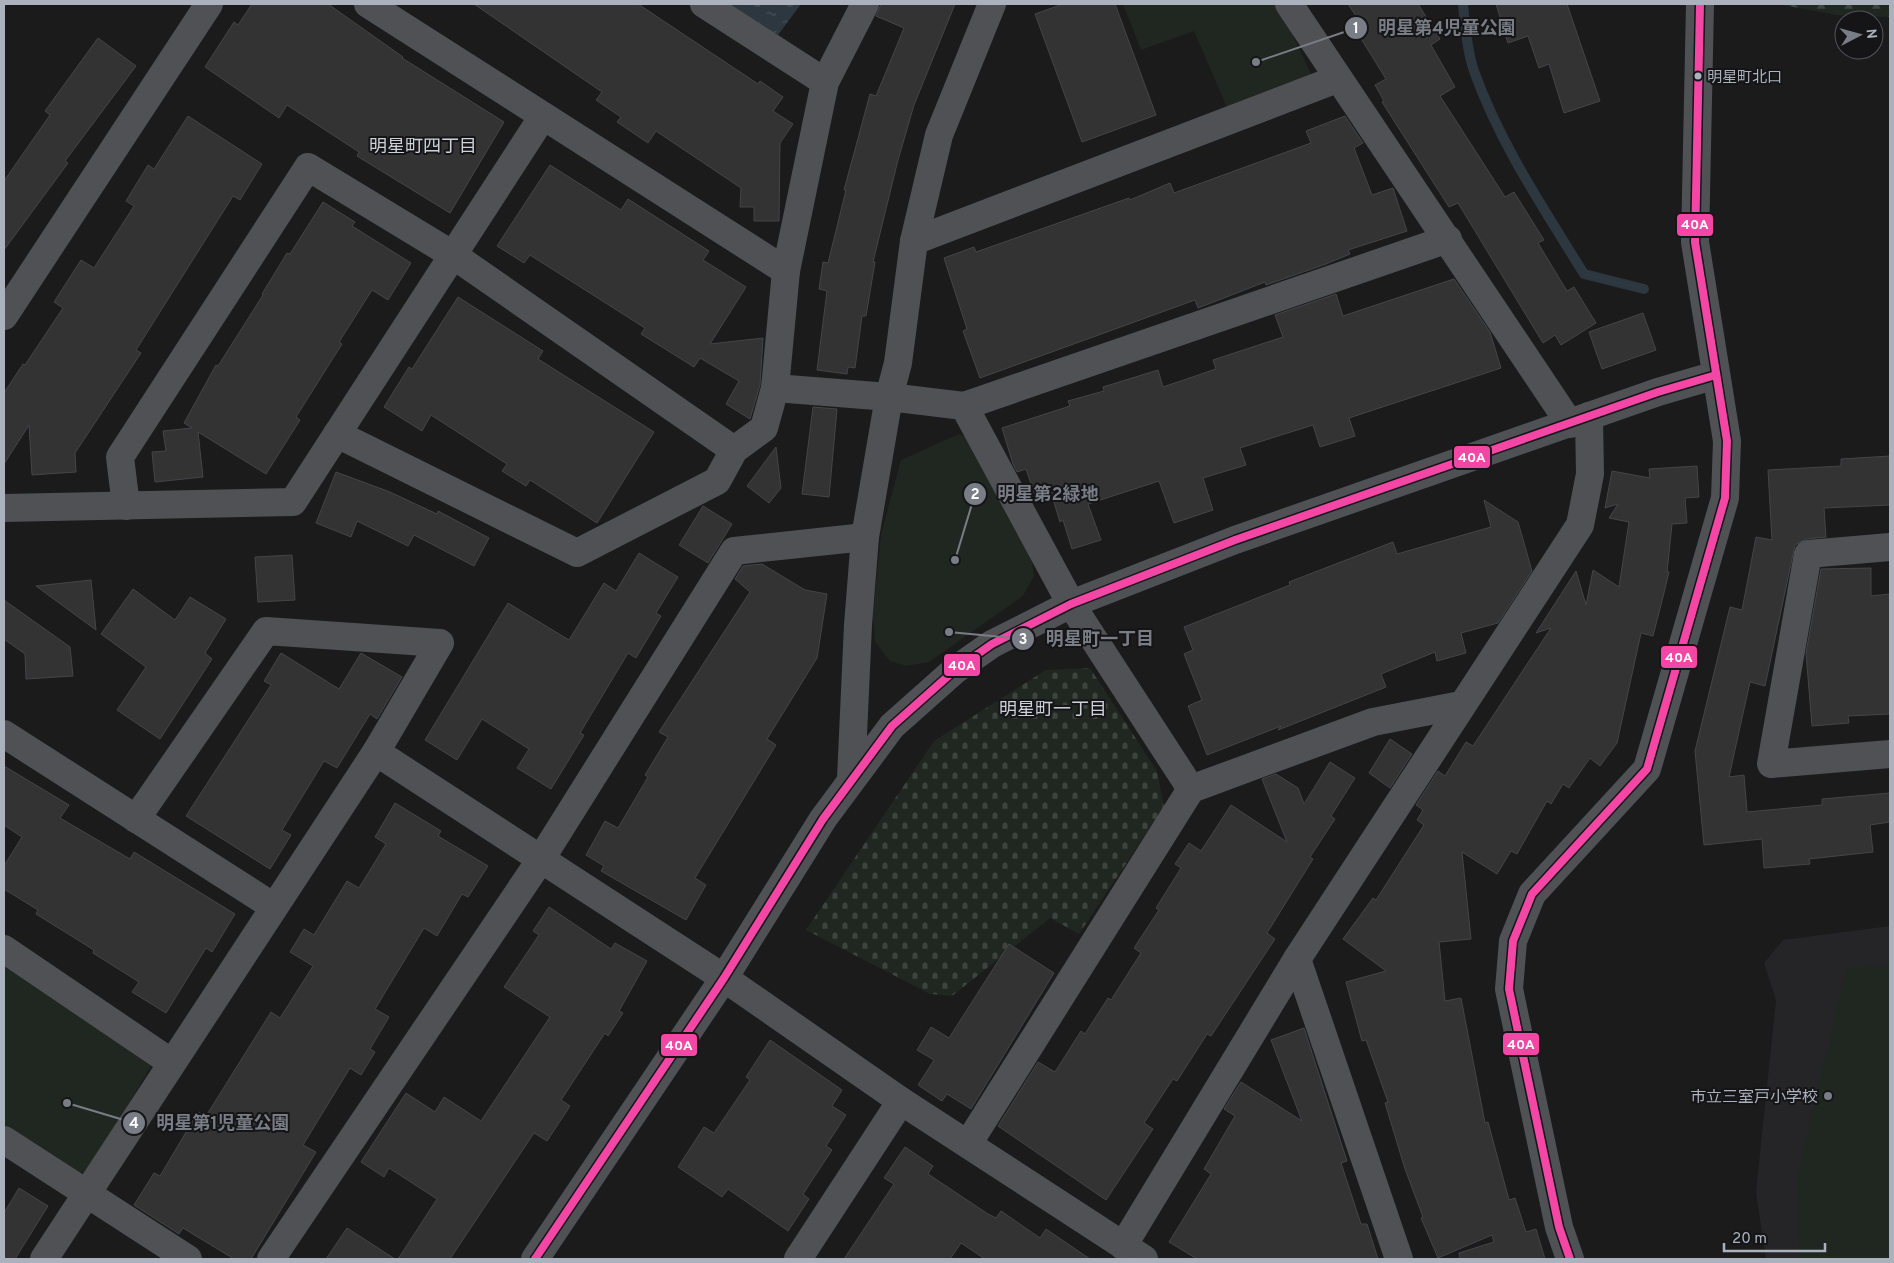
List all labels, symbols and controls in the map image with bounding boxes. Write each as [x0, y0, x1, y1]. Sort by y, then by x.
north arrow [1834, 10, 1884, 60]
callout: 明星第4児童公園 [1343, 11, 1526, 44]
text: 明星第4児童公園 [1378, 18, 1516, 41]
text: 1 [1353, 20, 1359, 39]
text: N [1861, 28, 1879, 40]
place label: 明星町北口 [1707, 68, 1782, 88]
marker: 明星町北口 [1693, 71, 1703, 81]
district label: 明星町四丁目 [369, 136, 477, 159]
line badge: 40A [1676, 213, 1714, 237]
text: 40A [1681, 217, 1709, 234]
line badge: 40A [1453, 445, 1491, 469]
text: 40A [1458, 450, 1486, 467]
callout: 明星第2緑地 [963, 477, 1109, 510]
text: 明星第2緑地 [997, 484, 1099, 507]
text: 2 [970, 486, 980, 505]
callout: 明星町一丁目 [1011, 623, 1164, 656]
text: 明星町一丁目 [1046, 629, 1154, 652]
text: 3 [1019, 631, 1028, 650]
line badge: 40A [1660, 645, 1698, 669]
text: 40A [1665, 650, 1693, 667]
line badge: 40A [943, 653, 981, 677]
text: 40A [948, 658, 976, 675]
district label: 明星町一丁目 [999, 699, 1107, 722]
line badge: 40A [1502, 1032, 1540, 1056]
line badge: 40A [660, 1033, 698, 1057]
text: 40A [1507, 1037, 1535, 1054]
text: 40A [665, 1038, 693, 1055]
place label: 市立三室戸小学校 [1690, 1088, 1818, 1108]
marker: 市立三室戸小学校 [1822, 1090, 1834, 1102]
callout: 明星第1児童公園 [121, 1106, 299, 1139]
text: 明星第1児童公園 [156, 1113, 290, 1136]
text: 4 [129, 1115, 139, 1134]
scale bar [1724, 1220, 1825, 1252]
text: 20 m [1732, 1230, 1767, 1249]

